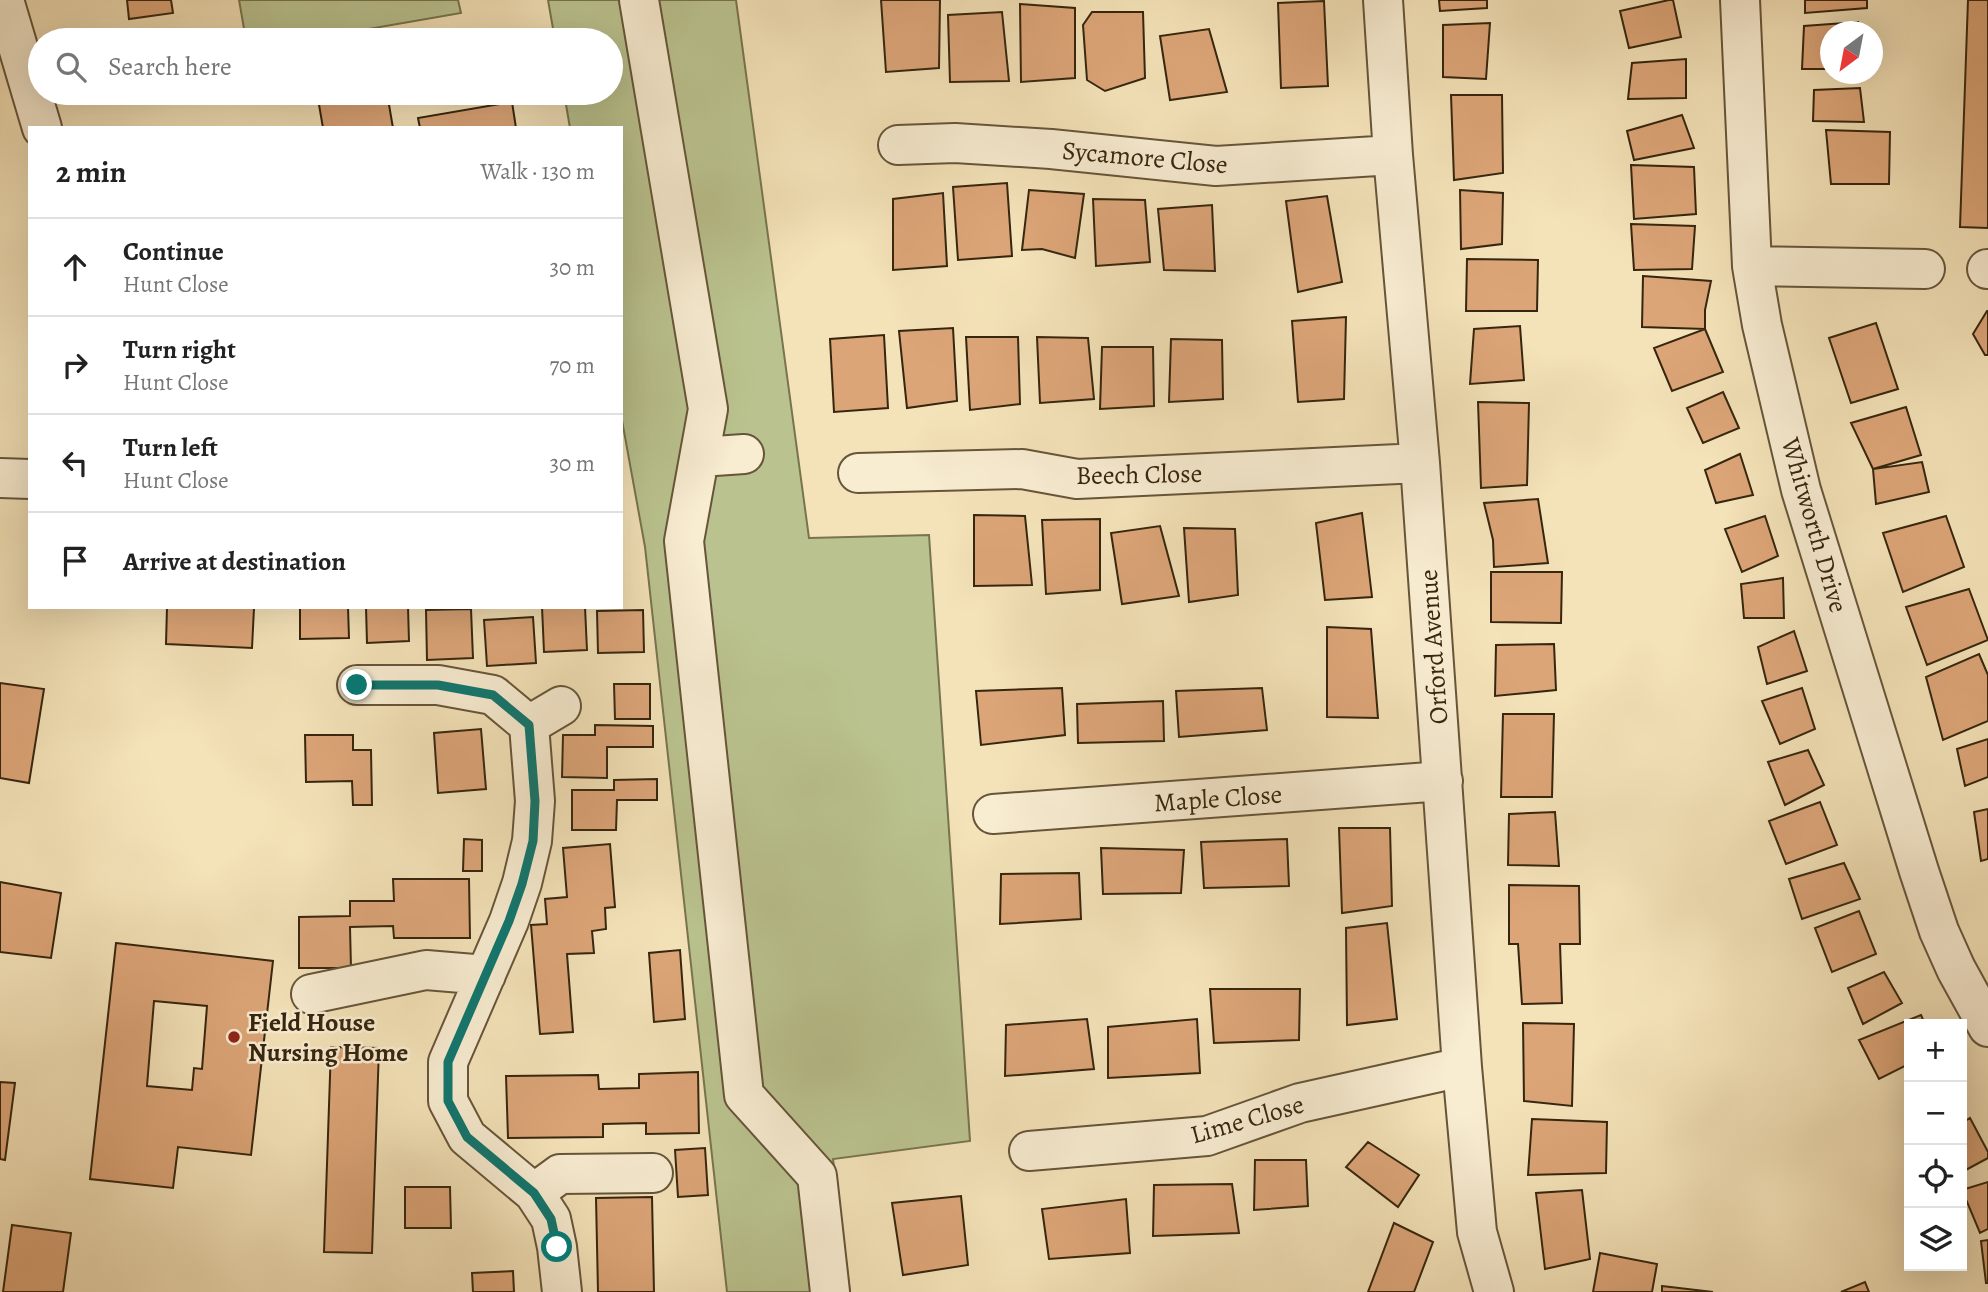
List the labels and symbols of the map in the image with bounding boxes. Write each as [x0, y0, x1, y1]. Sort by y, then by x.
north arrow [1820, 21, 1883, 84]
street label: Sycamore Close [1061, 133, 1229, 182]
street label: Whitworth Drive [1773, 433, 1856, 617]
street label: Beech Close [1076, 456, 1202, 493]
street label: Orford Avenue [1411, 568, 1456, 726]
route end [341, 669, 372, 700]
street label: Maple Close [1153, 777, 1283, 820]
place label: Field House Nursing Home [248, 1005, 408, 1070]
marker: Field House Nursing Home [226, 1029, 242, 1045]
street label: Lime Close [1186, 1087, 1308, 1152]
route start [541, 1231, 572, 1262]

